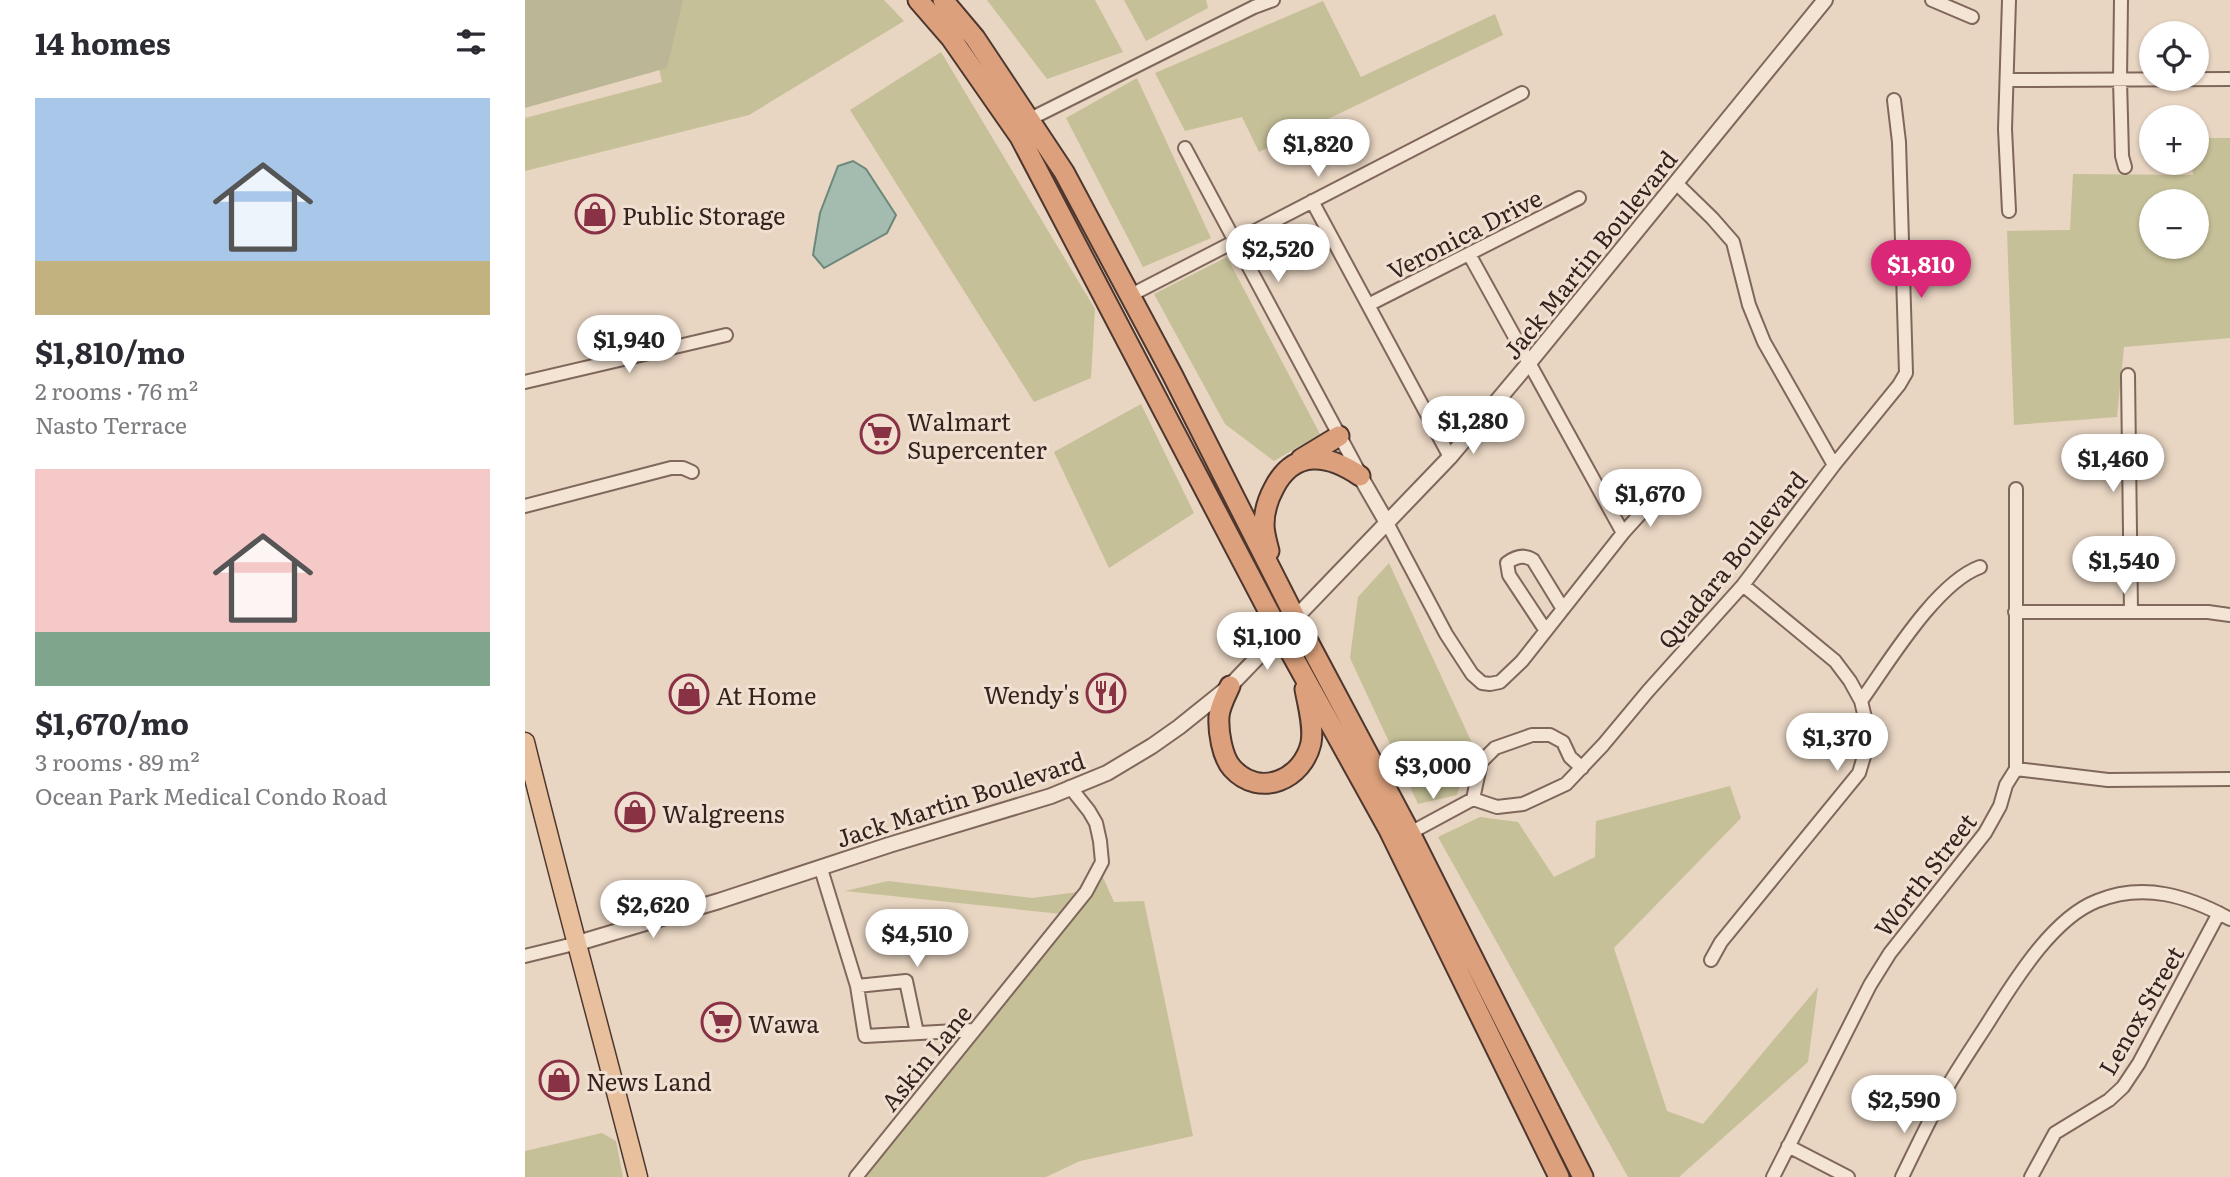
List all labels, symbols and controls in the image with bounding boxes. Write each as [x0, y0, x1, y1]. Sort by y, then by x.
text: 14 homes [35, 20, 171, 64]
map controls [2139, 21, 2209, 259]
button: locate [2139, 21, 2209, 91]
icon: filters [452, 23, 490, 61]
button: + [2139, 105, 2209, 175]
pin: $1,820 [1261, 120, 1375, 179]
text: $1,820 [1283, 125, 1353, 159]
street label: Jack Martin Boulevard [1494, 142, 1685, 366]
icon: home [200, 144, 326, 270]
street label: Veronica Drive [1381, 179, 1547, 287]
button: − [2139, 189, 2209, 259]
shop icon: Public Storage [574, 193, 616, 235]
place label: Public Storage [622, 197, 785, 232]
pin: $2,520 [1221, 224, 1335, 284]
text: $2,520 [1242, 230, 1314, 264]
pin: $1,810 [1864, 240, 1978, 300]
text: $1,810 [1887, 246, 1955, 280]
pin: $1,940 [572, 316, 686, 375]
text: $1,940 [593, 321, 665, 355]
text: $1,810/mo [35, 329, 185, 373]
text: 2 rooms · 76 m² [35, 373, 198, 407]
pin: $1,280 [1416, 396, 1530, 456]
text: $1,280 [1438, 402, 1508, 436]
place label: Walmart Supercenter [907, 403, 1047, 466]
text: Nasto Terrace [35, 407, 187, 441]
supermarket icon: Walmart Supercenter [859, 413, 901, 455]
pin: $1,460 [2056, 434, 2170, 494]
text: $1,460 [2077, 440, 2149, 474]
street label: Quadara Boulevard [1648, 462, 1814, 655]
pin: $1,670 [1593, 470, 1707, 529]
text: $1,670 [1615, 475, 1685, 509]
icon: home [200, 515, 326, 641]
pin: $1,540 [2067, 536, 2181, 596]
text: $1,540 [2088, 542, 2160, 576]
pin: $1,100 [1210, 612, 1324, 672]
text: $1,100 [1233, 618, 1301, 652]
restaurant icon: Wendy's [1085, 672, 1127, 714]
shop icon: At Home [668, 673, 710, 715]
place label: Wendy's [984, 676, 1079, 711]
place label: At Home [716, 677, 816, 712]
text: $1,670/mo [35, 700, 189, 744]
pin: $1,370 [1780, 714, 1894, 773]
text: $1,370 [1802, 719, 1872, 753]
street label: Jack Martin Boulevard [831, 741, 1089, 855]
pin: $3,000 [1376, 742, 1490, 801]
text: 3 rooms · 89 m² [35, 744, 200, 778]
text: $3,000 [1395, 747, 1471, 781]
text: Ocean Park Medical Condo Road [35, 778, 387, 812]
shop icon: Walgreens [614, 791, 656, 833]
place label: Walgreens [662, 795, 785, 830]
street label: Worth Street [1865, 805, 1984, 943]
pin: $2,620 [596, 880, 710, 940]
text: $2,620 [616, 886, 690, 920]
pin: $4,510 [860, 909, 974, 969]
text: $4,510 [881, 915, 953, 949]
street label: Lenox Street [2089, 939, 2191, 1081]
street label: Askin Lane [871, 996, 979, 1118]
supermarket icon: Wawa [700, 1001, 742, 1043]
place label: Wawa [748, 1005, 819, 1040]
shop icon: News Land [538, 1059, 580, 1101]
place label: News Land [586, 1063, 712, 1098]
pin: $2,590 [1847, 1076, 1961, 1135]
text: $2,590 [1867, 1081, 1941, 1115]

